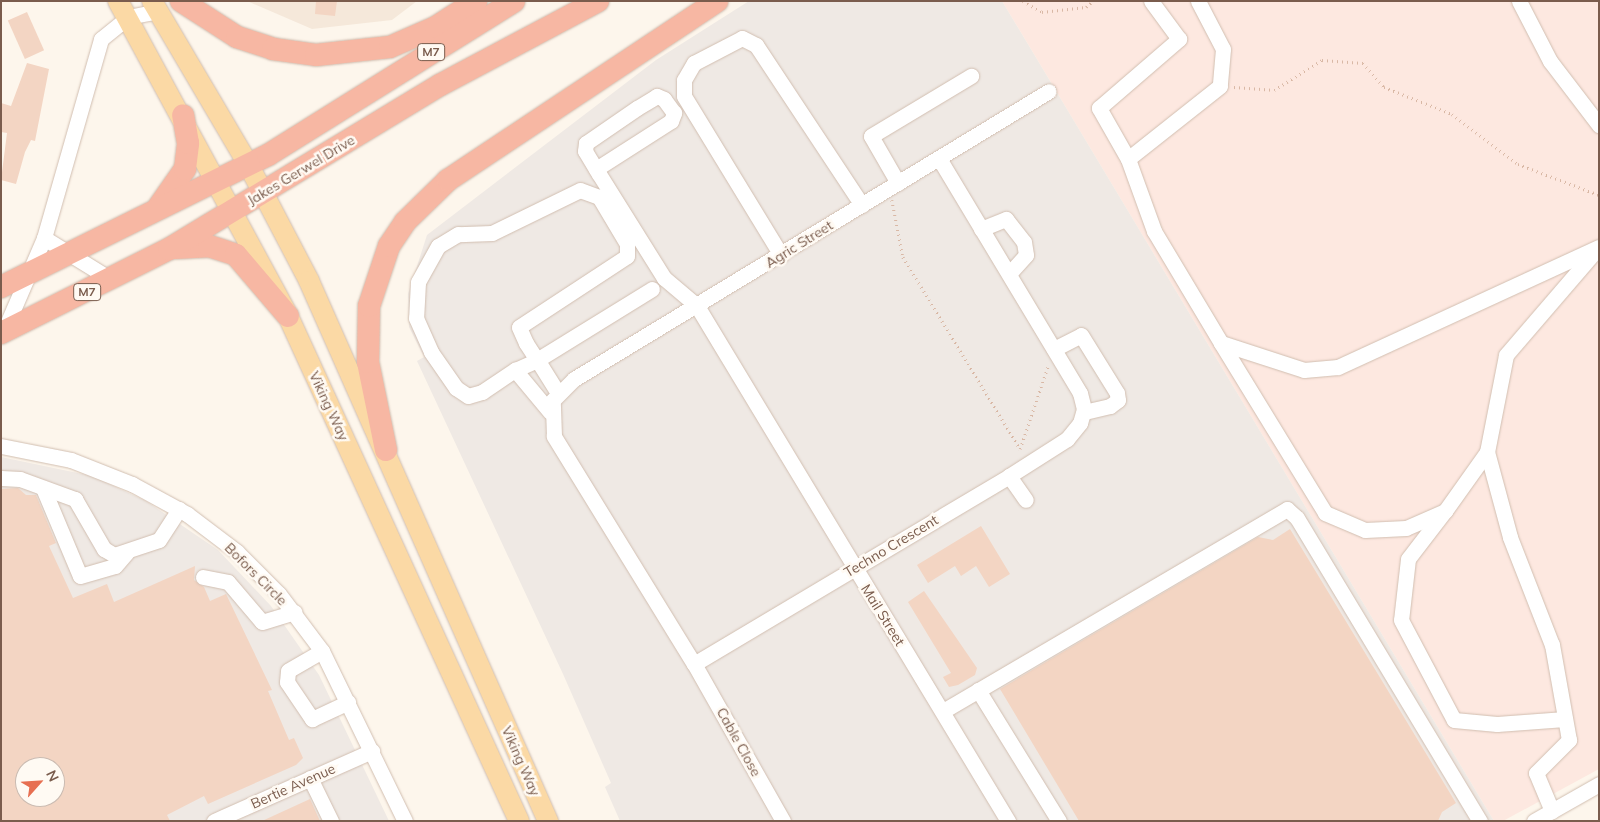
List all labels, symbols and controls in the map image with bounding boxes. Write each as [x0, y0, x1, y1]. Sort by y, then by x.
road number: M7 [416, 42, 446, 62]
street label: Jakes Gerwel Drive [244, 131, 358, 209]
street label: Agric Street [762, 217, 836, 271]
road number: M7 [72, 282, 102, 302]
street label: Viking Way [306, 369, 352, 443]
street label: Techno Crescent [841, 511, 941, 581]
street label: Bofors Circle [221, 539, 291, 609]
street label: Mail Street [857, 581, 909, 649]
street label: Cable Close [713, 705, 765, 779]
street label: Viking Way [498, 724, 544, 798]
north arrow [15, 757, 65, 807]
street label: Bertie Avenue [248, 760, 338, 812]
text: N [42, 767, 63, 785]

